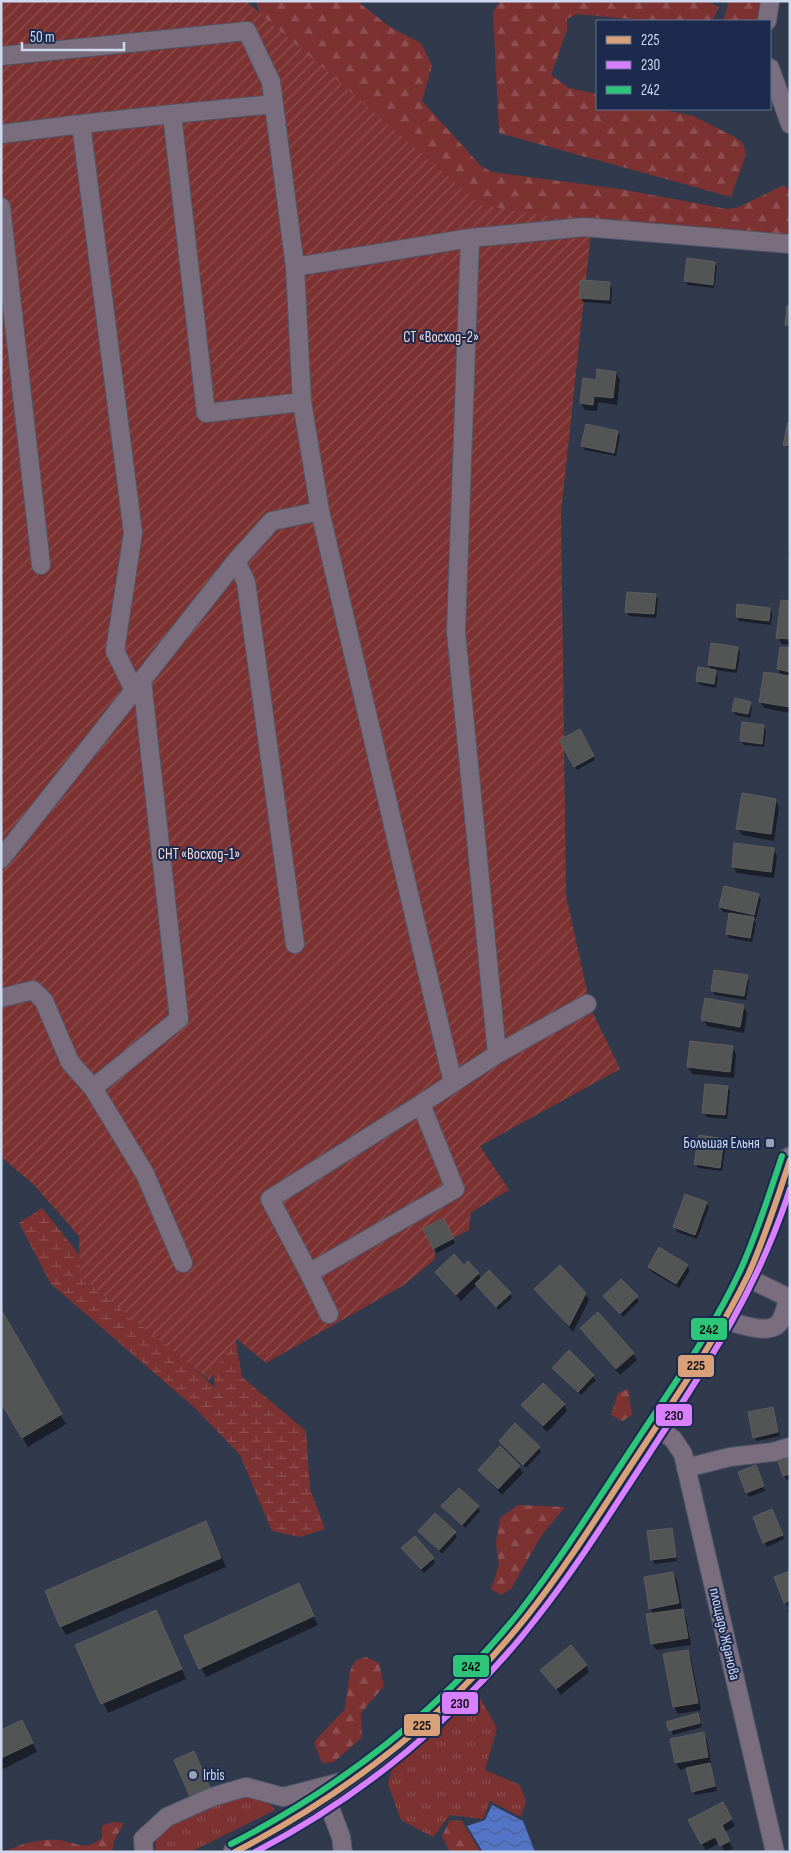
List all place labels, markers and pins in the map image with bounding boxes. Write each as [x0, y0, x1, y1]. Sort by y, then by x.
place label: Большая Ельня [683, 1134, 760, 1153]
marker: Большая Ельня [764, 1137, 776, 1149]
place label: Irbis [203, 1766, 225, 1785]
marker: Irbis [187, 1769, 199, 1781]

